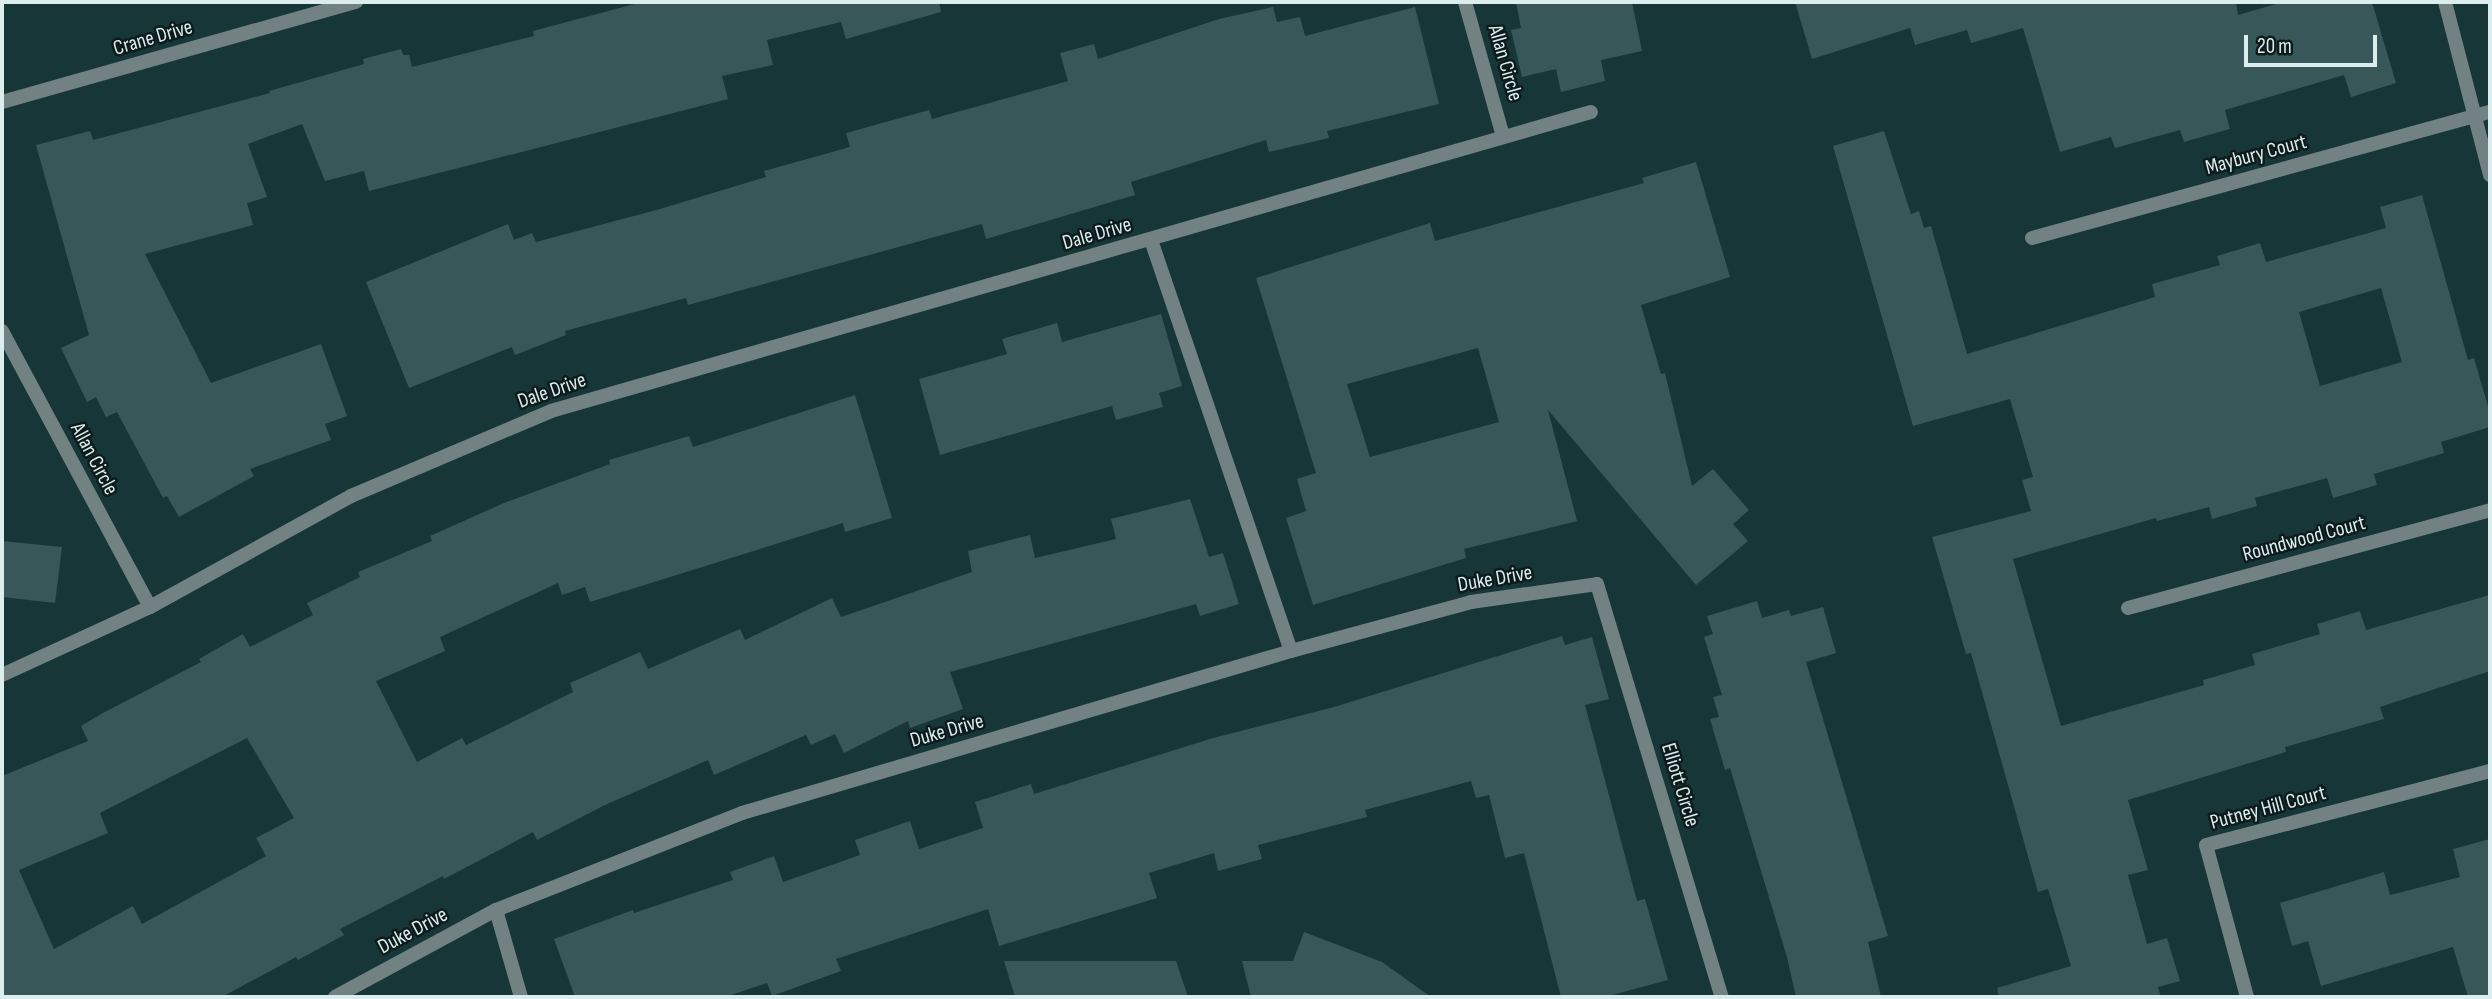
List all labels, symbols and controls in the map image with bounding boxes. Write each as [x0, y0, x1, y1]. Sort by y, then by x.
street label: Crane Drive [110, 15, 196, 61]
scale bar [2247, 21, 2380, 65]
street label: Allan Circle [1482, 22, 1528, 104]
text: 20 m [2257, 34, 2292, 59]
street label: Maybury Court [2203, 129, 2309, 181]
street label: Dale Drive [1060, 212, 1134, 256]
street label: Dale Drive [515, 368, 589, 414]
street label: Allan Circle [65, 419, 123, 499]
street label: Roundwood Court [2240, 511, 2368, 567]
street label: Duke Drive [1456, 560, 1534, 598]
street label: Duke Drive [907, 709, 987, 753]
street label: Elliott Circle [1655, 740, 1705, 830]
street label: Putney Hill Court [2207, 780, 2329, 836]
street label: Duke Drive [374, 902, 452, 960]

